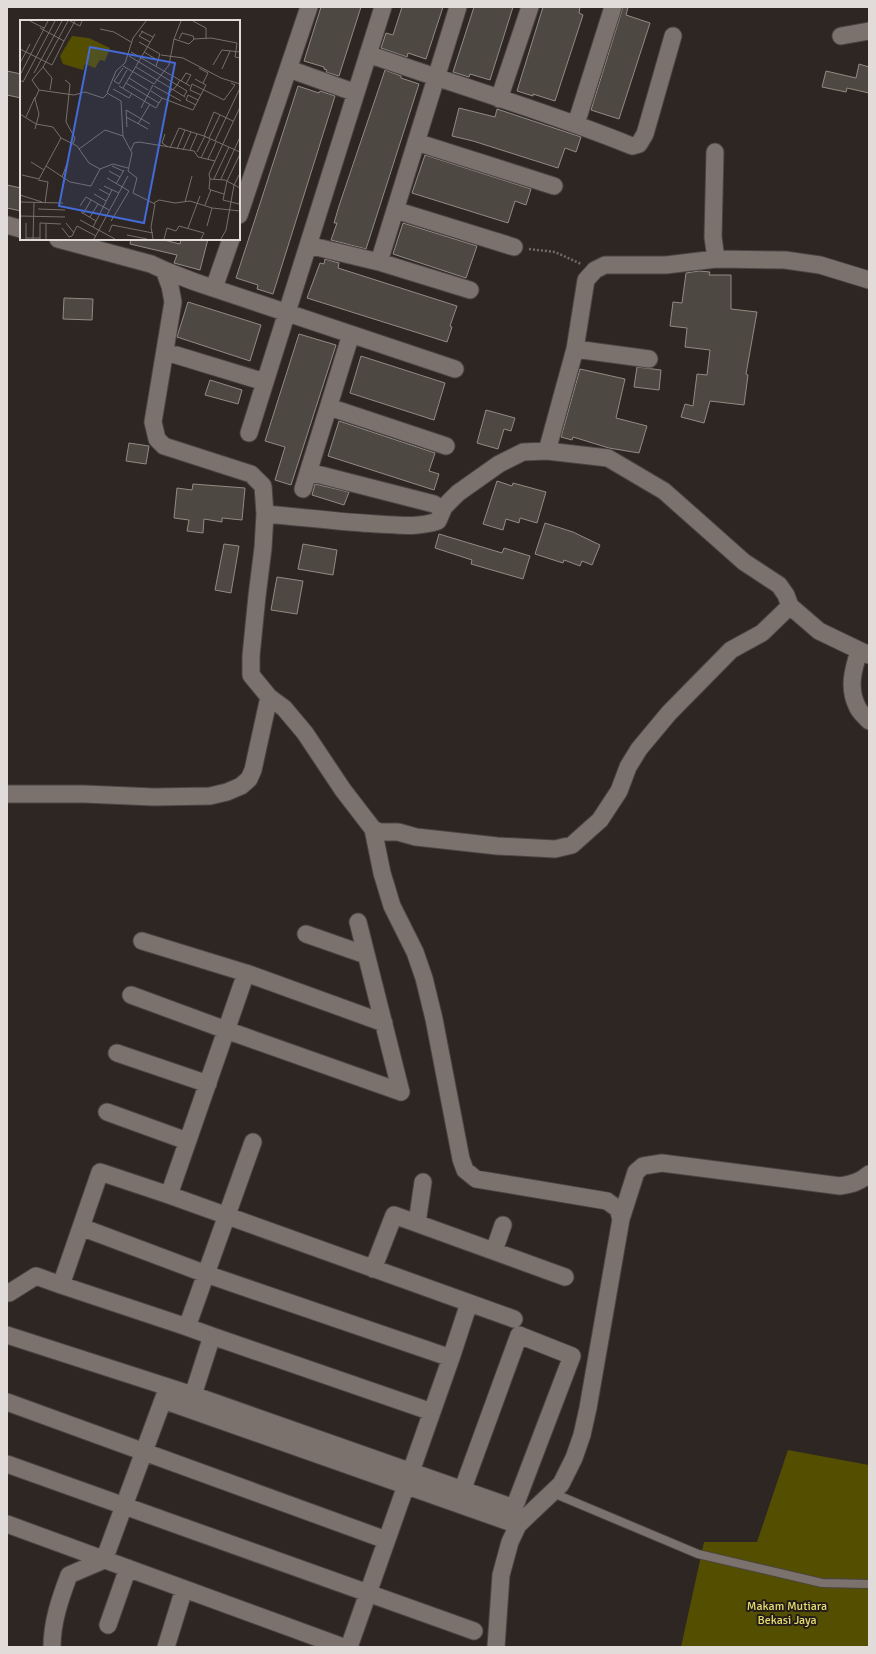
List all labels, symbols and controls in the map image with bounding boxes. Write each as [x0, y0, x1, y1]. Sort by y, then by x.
inset map [20, 20, 240, 240]
park label: Makam Mutiara Bekasi Jaya [747, 1599, 827, 1628]

